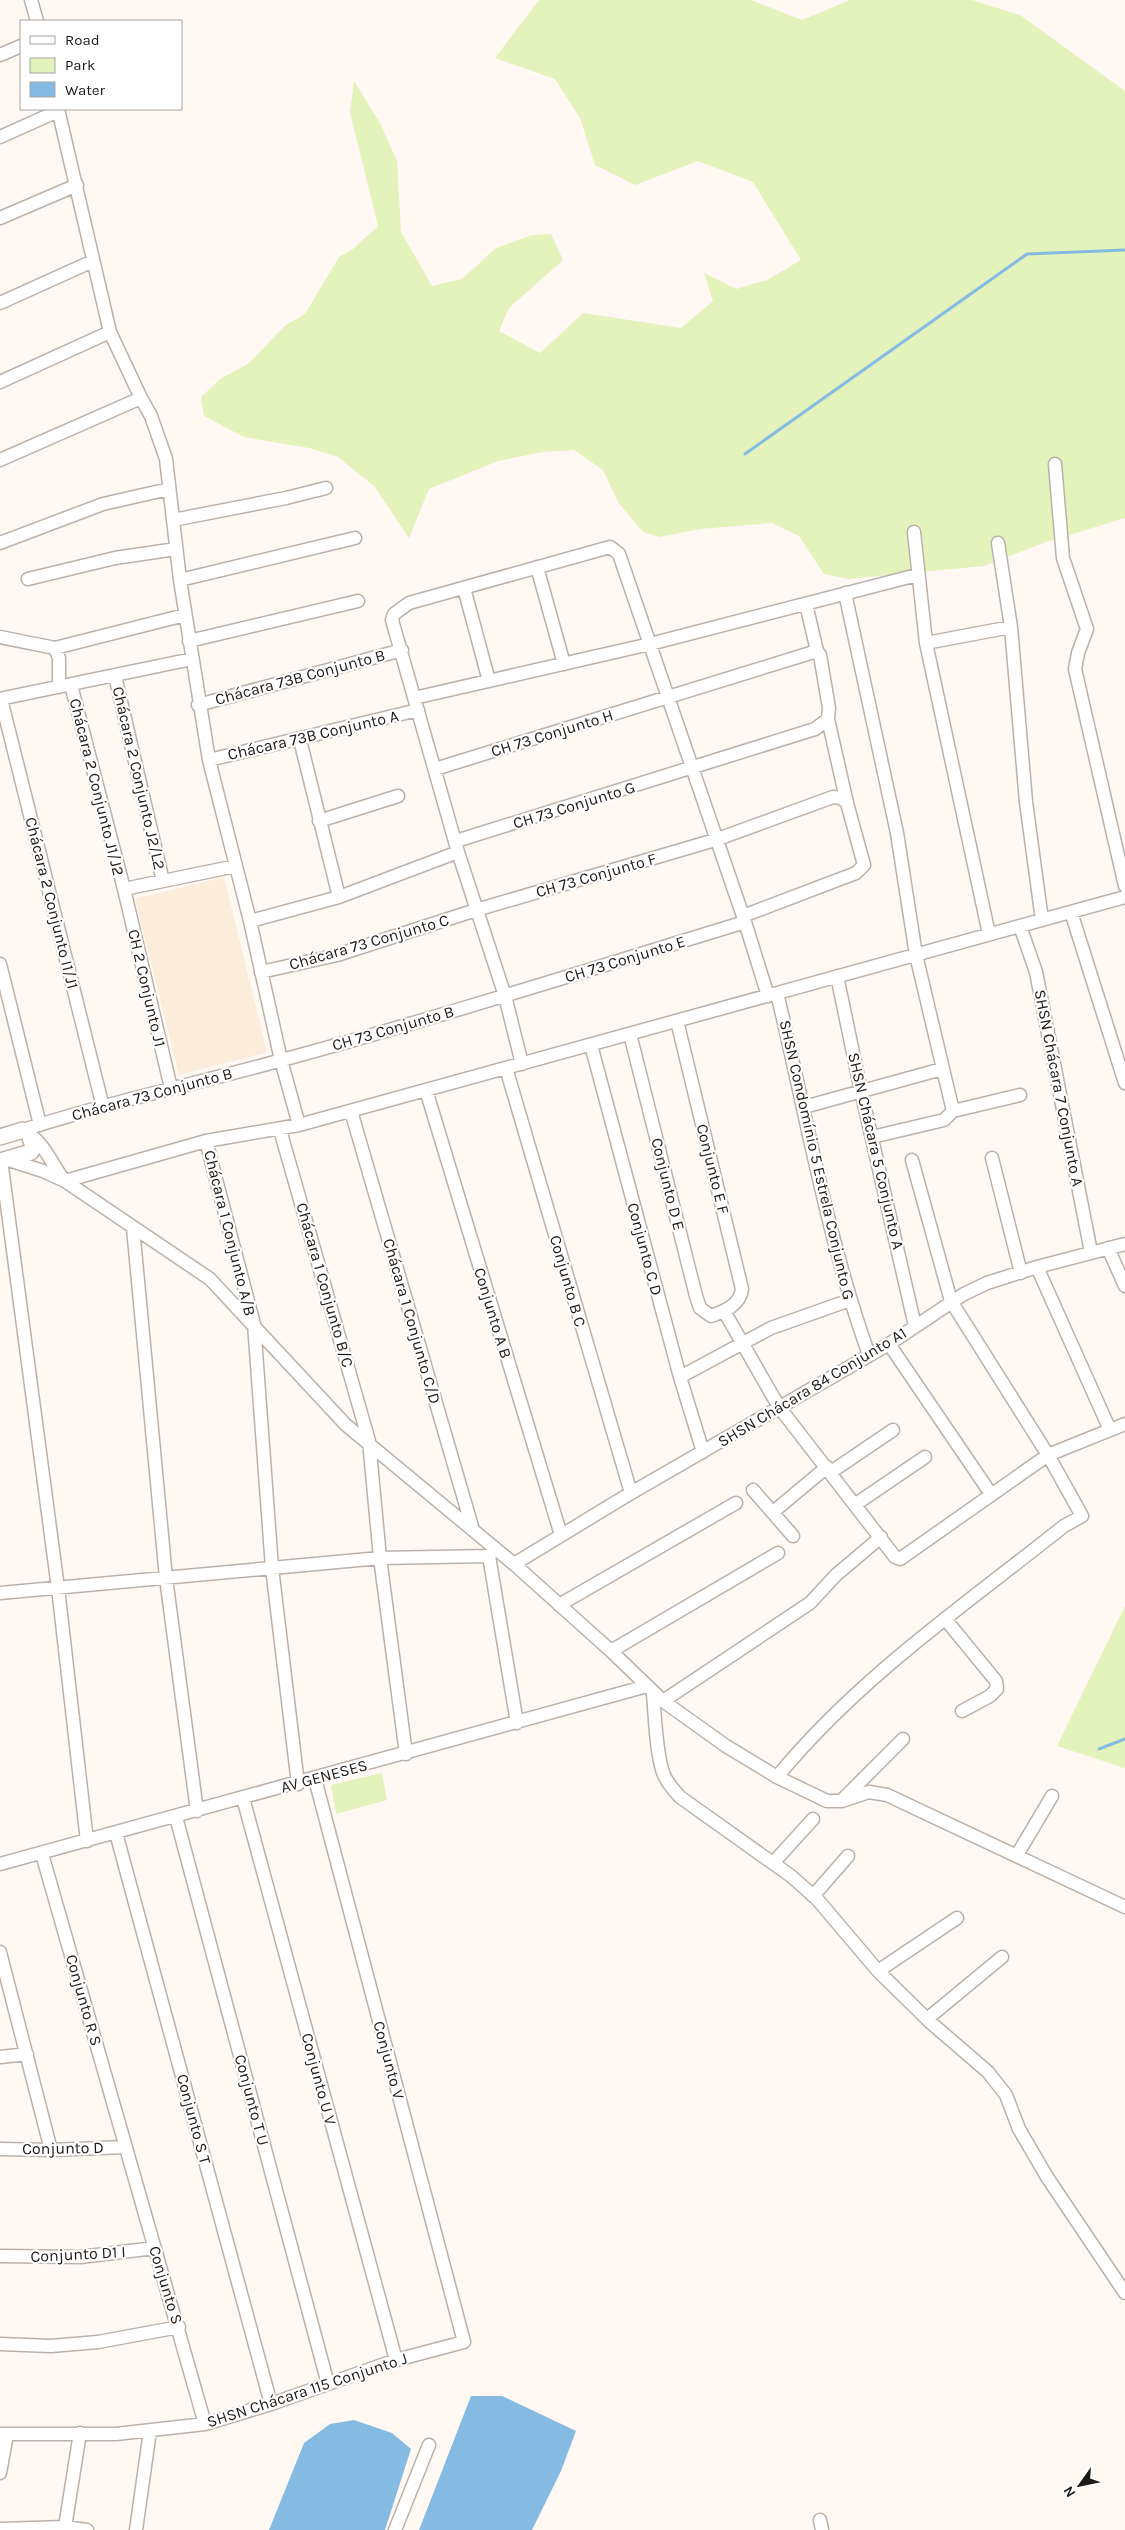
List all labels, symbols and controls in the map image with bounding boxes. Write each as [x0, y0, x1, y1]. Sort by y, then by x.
legend [20, 20, 182, 110]
text: Road [65, 31, 100, 49]
text: Park [65, 56, 95, 74]
text: Water [65, 81, 106, 99]
street label: Chácara 73B Conjunto B [213, 645, 387, 709]
street label: Chácara 2 Conjunto J2/L2 [109, 685, 169, 871]
street label: Chácara 2 Conjunto J1/J2 [66, 696, 128, 878]
street label: CH 73 Conjunto H [489, 705, 615, 761]
street label: Chácara 73B Conjunto A [226, 706, 400, 764]
street label: CH 73 Conjunto G [511, 777, 637, 833]
street label: Chácara 2 Conjunto I1/J1 [21, 815, 83, 991]
street label: CH 73 Conjunto F [534, 849, 658, 901]
street label: Chácara 73 Conjunto C [287, 910, 451, 974]
street label: CH 2 Conjunto J1 [124, 927, 170, 1049]
street label: CH 73 Conjunto E [562, 932, 688, 986]
street label: SHSN Chácara 7 Conjunto A [1031, 988, 1087, 1188]
street label: CH 73 Conjunto B [330, 1001, 456, 1055]
street label: SHSN Condomínio 5 Estrela Conjunto G [775, 1018, 859, 1302]
street label: SHSN Chácara 5 Conjunto A [844, 1051, 908, 1251]
street label: Chácara 73 Conjunto B [70, 1063, 234, 1125]
street label: Conjunto E F [693, 1122, 733, 1216]
street label: Conjunto D E [647, 1136, 689, 1232]
street label: Chácara 1 Conjunto A/B [200, 1148, 260, 1318]
street label: Chácara 1 Conjunto B/C [292, 1200, 358, 1370]
street label: Conjunto C D [623, 1201, 667, 1297]
street label: Conjunto B C [546, 1233, 590, 1329]
street label: Chácara 1 Conjunto C/D [379, 1236, 445, 1406]
street label: Conjunto A B [470, 1265, 516, 1361]
street label: SHSN Chácara 84 Conjunto A1 [714, 1323, 910, 1451]
street label: AV GENESES [278, 1755, 370, 1797]
street label: Conjunto R S [62, 1952, 106, 2048]
street label: Conjunto V [369, 2019, 409, 2101]
street label: Conjunto U V [298, 2031, 340, 2127]
street label: Conjunto T U [231, 2052, 273, 2148]
street label: Conjunto S T [173, 2072, 215, 2166]
street label: Conjunto D [22, 2138, 104, 2158]
street label: Conjunto D1 I [30, 2242, 126, 2266]
street label: Conjunto S [145, 2244, 187, 2326]
street label: SHSN Chácara 115 Conjunto J [204, 2349, 410, 2431]
north arrow [1055, 2460, 1105, 2510]
text: N [1060, 2483, 1079, 2501]

